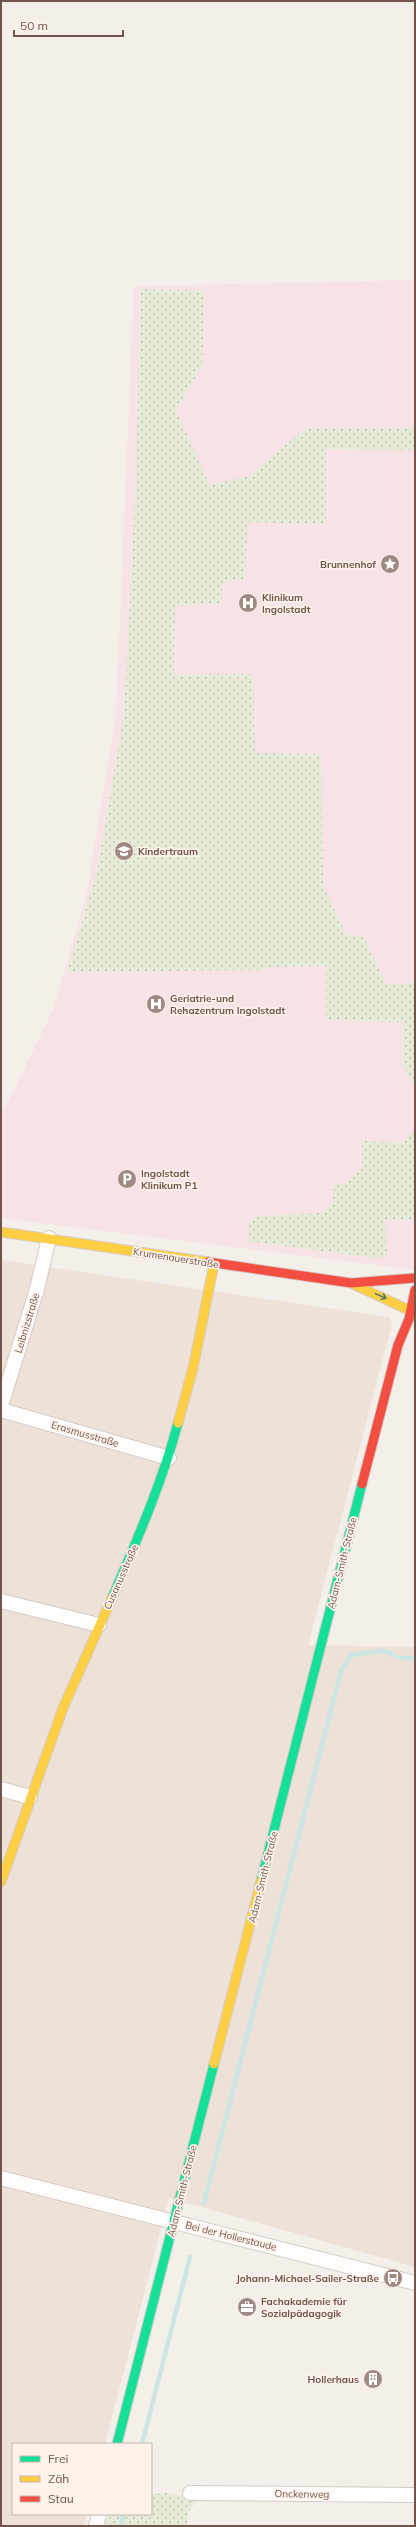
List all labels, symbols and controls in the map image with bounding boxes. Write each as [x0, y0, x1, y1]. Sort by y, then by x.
scale bar [14, 12, 123, 38]
text: 50 m [20, 18, 48, 33]
place icon: Brunnenhof [379, 553, 401, 575]
place label: Brunnenhof [320, 558, 376, 571]
place label: Klinikum Ingolstadt [262, 591, 311, 616]
hospital icon: Klinikum Ingolstadt [237, 592, 259, 614]
school or university icon: Kindertraum [113, 840, 135, 862]
place label: Kindertraum [138, 845, 198, 858]
place label: Geriatrie-und Rehazentrum Ingolstadt [170, 992, 285, 1017]
hospital icon: Geriatrie-und Rehazentrum Ingolstadt [145, 993, 167, 1015]
place label: Ingolstadt Klinikum P1 [141, 1167, 197, 1192]
parking icon: Ingolstadt Klinikum P1 [116, 1168, 138, 1190]
street label: Krumenauerstraße [132, 1245, 220, 1271]
street label: Leibnizstraße [12, 1291, 42, 1355]
one-way arrow [375, 1292, 387, 1300]
street label: Erasmusstraße [50, 1418, 120, 1450]
street label: Adam-Smith-Straße [324, 1516, 360, 1610]
street label: Cusanusstraße [101, 1542, 141, 1612]
street label: Adam-Smith-Straße [245, 1830, 281, 1924]
street label: Adam-Smith-Straße [164, 2144, 200, 2238]
street label: Bei der Hollerstaude [184, 2218, 278, 2254]
bus stop icon: Johann-Michael-Sailer-Straße [382, 2267, 404, 2289]
place label: Johann-Michael-Sailer-Straße [236, 2272, 380, 2285]
place label: Fachakademie für Sozialpädagogik [261, 2295, 347, 2320]
office icon: Fachakademie für Sozialpädagogik [236, 2296, 258, 2318]
building icon: Hollerhaus [362, 2368, 384, 2390]
place label: Hollerhaus [308, 2373, 359, 2386]
legend [12, 2443, 152, 2515]
text: Frei [48, 2451, 68, 2466]
text: Zäh [48, 2471, 69, 2486]
street label: Onckenweg [274, 2487, 330, 2501]
text: Stau [48, 2491, 74, 2506]

